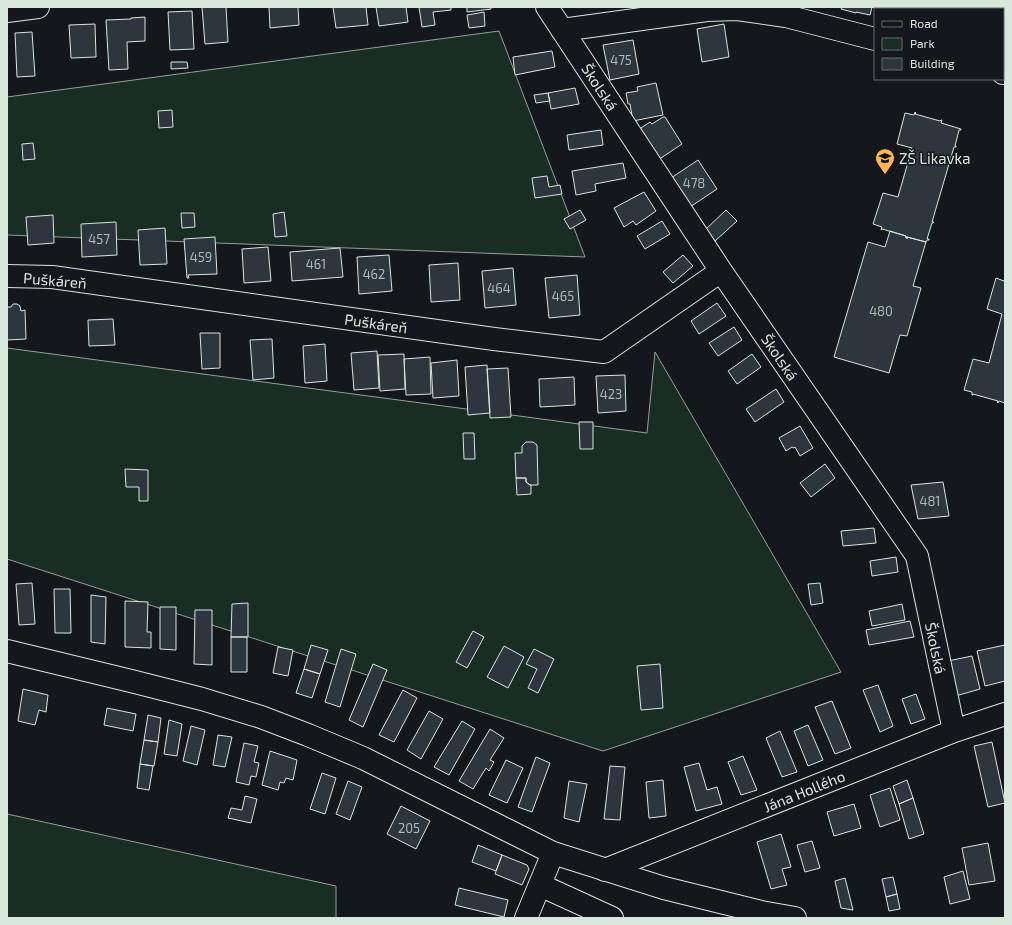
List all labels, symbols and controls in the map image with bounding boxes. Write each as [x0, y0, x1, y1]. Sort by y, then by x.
legend [874, 8, 1004, 80]
text: Road [910, 16, 938, 30]
text: Park [910, 36, 935, 50]
house number: 475 [610, 52, 632, 68]
text: Building [910, 56, 955, 70]
street label: Školská [578, 60, 622, 114]
school or university icon: ZŠ Likavka [874, 147, 896, 175]
place label: ZŠ Likavka [899, 149, 970, 167]
house number: 478 [683, 175, 705, 191]
house number: 457 [88, 231, 110, 247]
house number: 459 [190, 249, 212, 265]
house number: 461 [306, 256, 326, 272]
house number: 462 [363, 266, 385, 282]
street label: Puškáreň [23, 268, 87, 292]
house number: 464 [487, 280, 511, 296]
house number: 465 [552, 288, 574, 304]
house number: 480 [869, 303, 893, 319]
street label: Puškáreň [343, 310, 409, 336]
street label: Školská [758, 330, 802, 384]
house number: 423 [600, 386, 622, 402]
house number: 481 [919, 493, 941, 509]
street label: Školská [922, 621, 950, 675]
street label: Jána Hollého [761, 766, 847, 816]
house number: 205 [398, 820, 420, 836]

